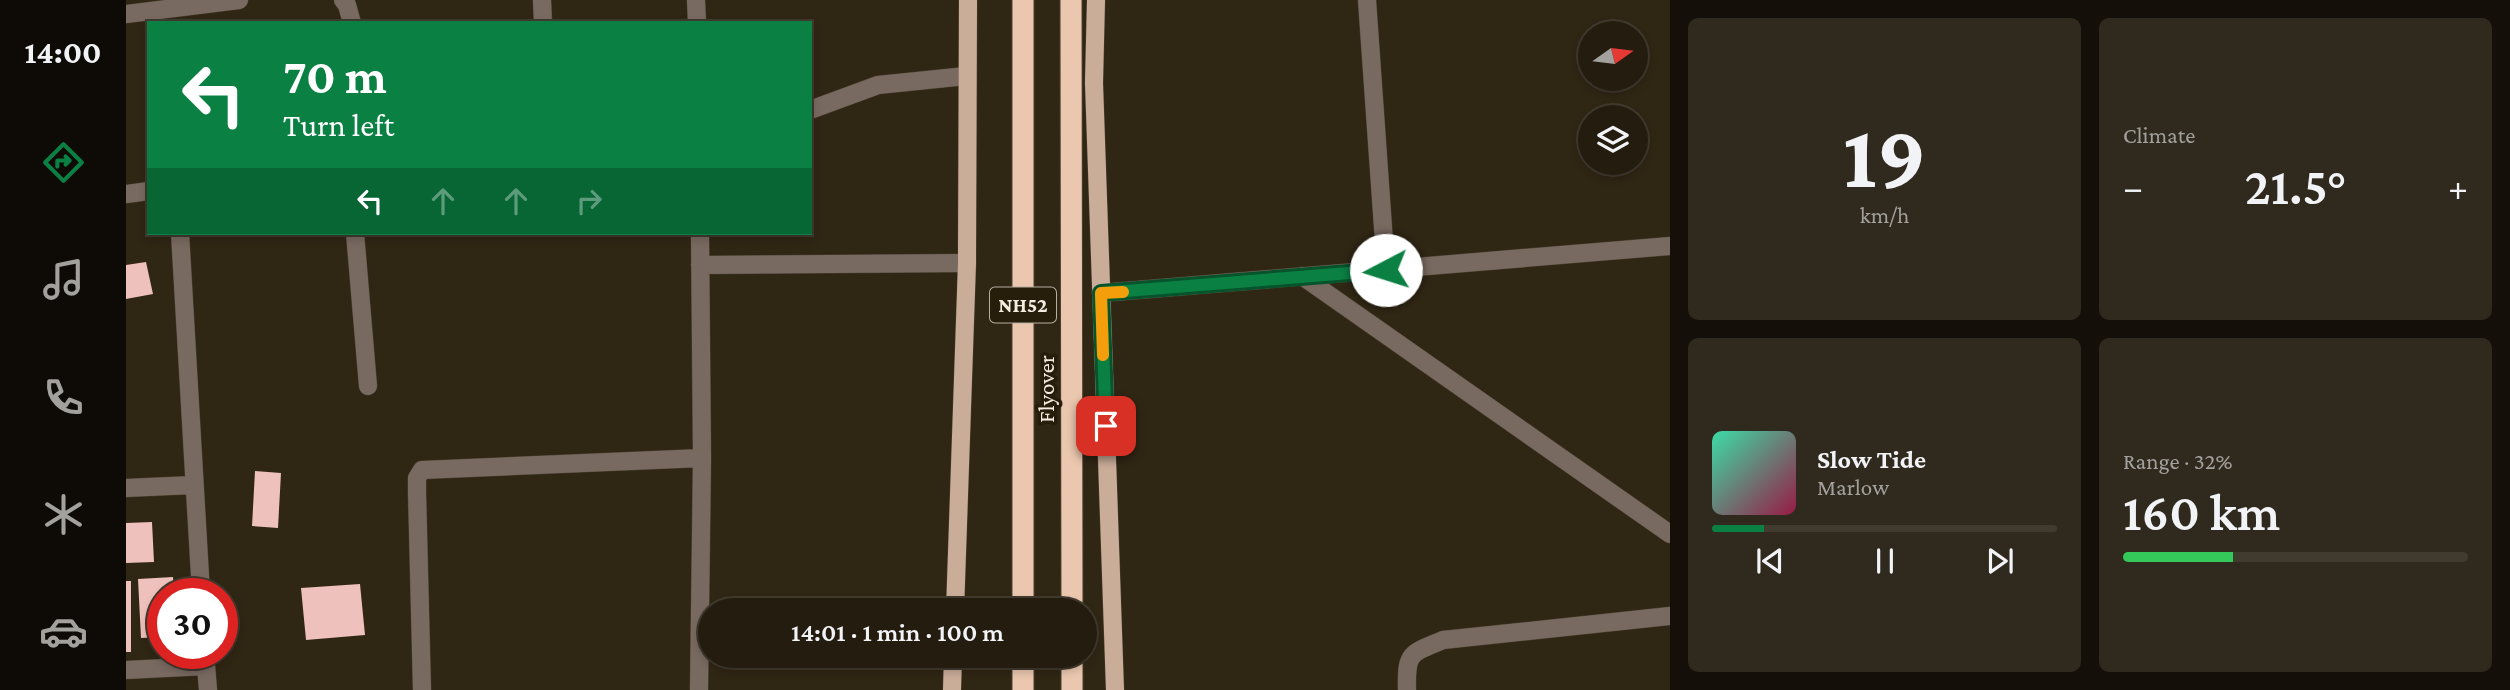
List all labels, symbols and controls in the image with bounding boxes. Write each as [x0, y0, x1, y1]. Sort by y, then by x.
north arrow [1578, 21, 1648, 91]
map controls [1578, 21, 1648, 175]
text: 14:00 [25, 34, 102, 70]
icon: left [168, 49, 259, 140]
text: 70 m [283, 49, 387, 104]
button: layers [1578, 105, 1648, 175]
text: 19 [1843, 105, 1926, 207]
text: Turn left [283, 107, 394, 143]
text: Climate [2123, 122, 2195, 148]
icon: directions [39, 138, 88, 187]
text: 21.5° [2245, 157, 2346, 215]
text: − [2123, 166, 2143, 208]
text: + [2448, 166, 2468, 208]
icon: left [351, 182, 389, 220]
icon: ahead [424, 182, 462, 220]
icon: ahead [497, 182, 535, 220]
icon: right [570, 182, 608, 220]
text: km/h [1860, 202, 1909, 228]
position arrow [1349, 233, 1423, 307]
icon: music [39, 255, 88, 304]
road number: NH52 [990, 288, 1056, 322]
street label: Flyover [1033, 355, 1059, 423]
icon: phone [39, 373, 88, 422]
pin [1076, 396, 1136, 456]
icon: arrive [1087, 407, 1125, 445]
text: Slow Tide [1817, 445, 1926, 474]
text: Range · 32% [2123, 448, 2233, 474]
text: Marlow [1817, 474, 1889, 500]
text: 160 km [2123, 483, 2280, 541]
icon: climate [39, 490, 88, 539]
icon: previous [1751, 542, 1789, 580]
icon: pause [1866, 542, 1904, 580]
icon: next [1981, 542, 2019, 580]
speed limit sign: 30 [147, 578, 238, 669]
icon: car [39, 607, 88, 656]
text: 14:01 · 1 min · 100 m [791, 618, 1004, 647]

